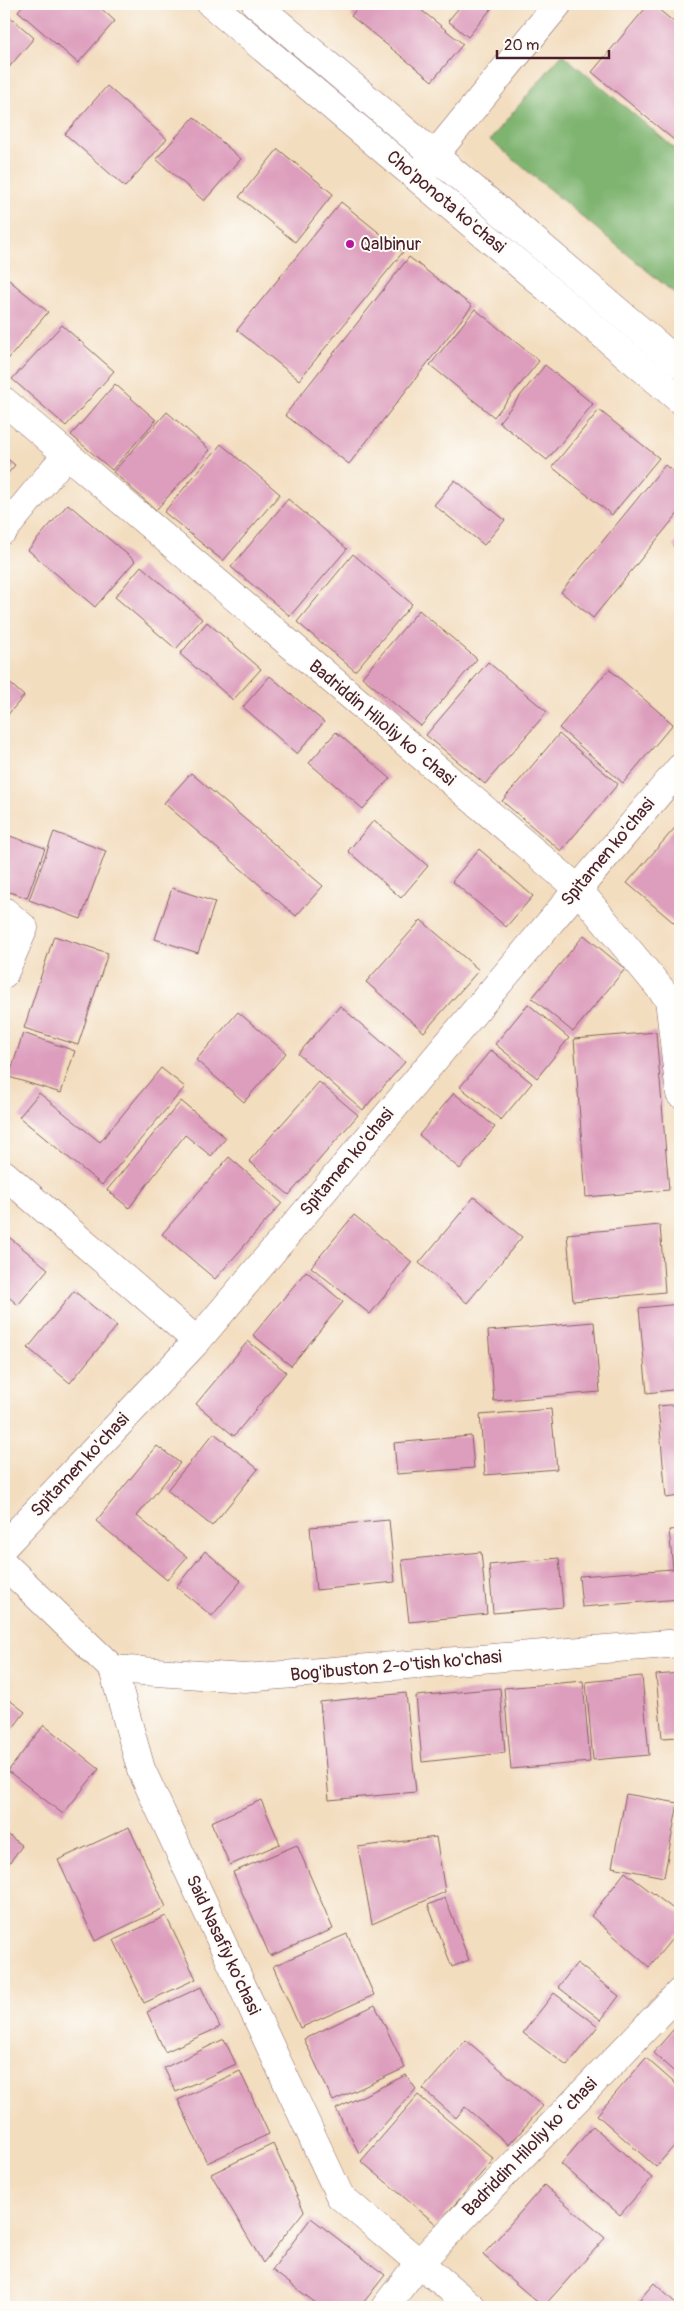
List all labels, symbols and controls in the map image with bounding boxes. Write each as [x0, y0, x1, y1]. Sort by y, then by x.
scale bar [497, 28, 609, 60]
text: 20 m [504, 36, 539, 55]
street label: Cho'ponota ko'chasi [382, 145, 510, 259]
place label: Qalbinur [360, 233, 422, 256]
marker: Qalbinur [344, 238, 356, 250]
street label: Badriddin Hiloliy koʻchasi [304, 655, 460, 791]
street label: Spitamen ko'chasi [556, 793, 660, 911]
street label: Spitamen ko'chasi [295, 1103, 399, 1221]
street label: Spitamen ko'chasi [26, 1408, 134, 1522]
street label: Bog'ibuston 2-o'tish ko'chasi [289, 1645, 503, 1687]
street label: Said Nasafiy ko'chasi [181, 1871, 265, 2019]
street label: Badriddin Hiloliy koʻchasi [458, 2073, 602, 2221]

